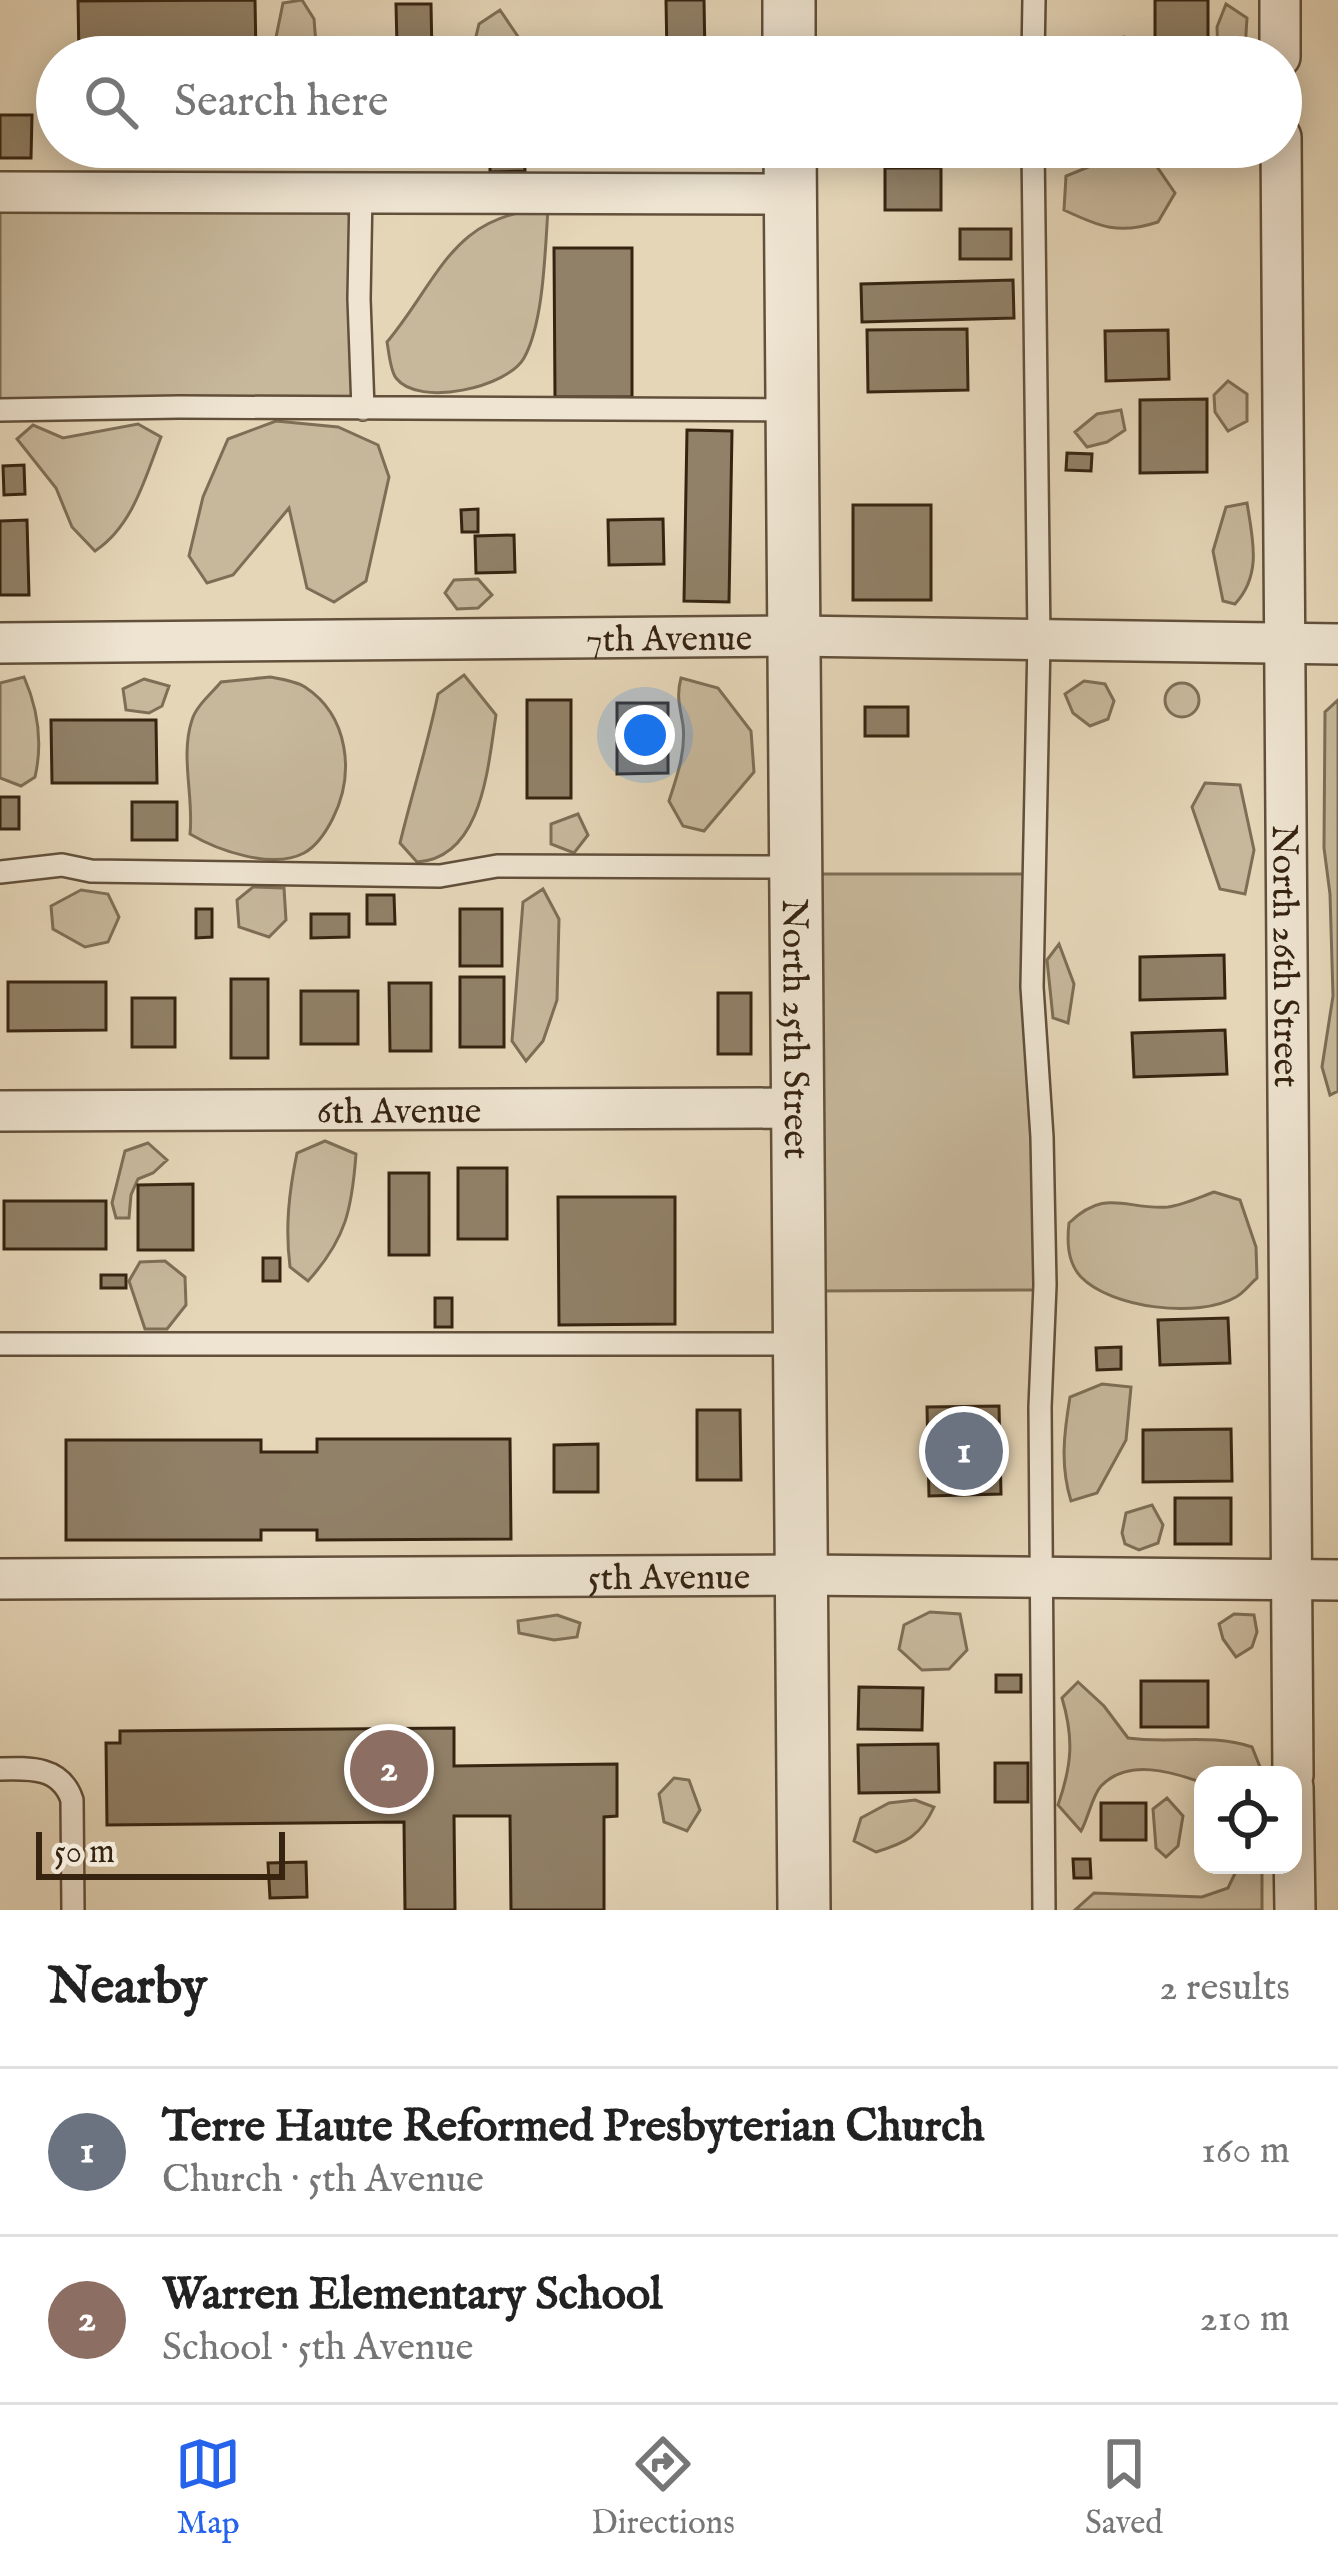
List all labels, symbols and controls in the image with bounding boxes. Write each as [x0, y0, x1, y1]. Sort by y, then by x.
search box [36, 36, 1302, 168]
icon: search [78, 69, 144, 135]
text: Search here [174, 74, 388, 131]
street label: 7th Avenue [586, 616, 752, 664]
your location [615, 705, 675, 765]
street label: North 26th Street [1260, 824, 1308, 1088]
street label: North 25th Street [770, 898, 818, 1160]
street label: 6th Avenue [317, 1089, 481, 1136]
pin: 1 [925, 1406, 1003, 1496]
street label: 5th Avenue [588, 1555, 750, 1602]
pin: 2 [350, 1724, 428, 1814]
map controls [1194, 1766, 1302, 1874]
button: locate [1194, 1766, 1302, 1874]
scale bar [36, 1826, 285, 1879]
text: 50 m [54, 1832, 115, 1874]
text: Nearby [48, 1956, 207, 2021]
text: 2 results [1159, 1964, 1290, 2013]
text: Terre Haute Reformed Presbyterian Church [162, 2099, 985, 2156]
text: 1 [80, 2127, 94, 2176]
text: 160 m [1201, 2127, 1290, 2176]
text: Church · 5th Avenue [162, 2156, 484, 2205]
text: Warren Elementary School [162, 2267, 662, 2324]
text: 2 [78, 2295, 96, 2344]
text: 210 m [1200, 2295, 1290, 2344]
text: School · 5th Avenue [162, 2324, 474, 2373]
tab: Map [175, 2431, 241, 2545]
tab: Directions [591, 2431, 735, 2545]
tab: Saved [1085, 2431, 1163, 2545]

